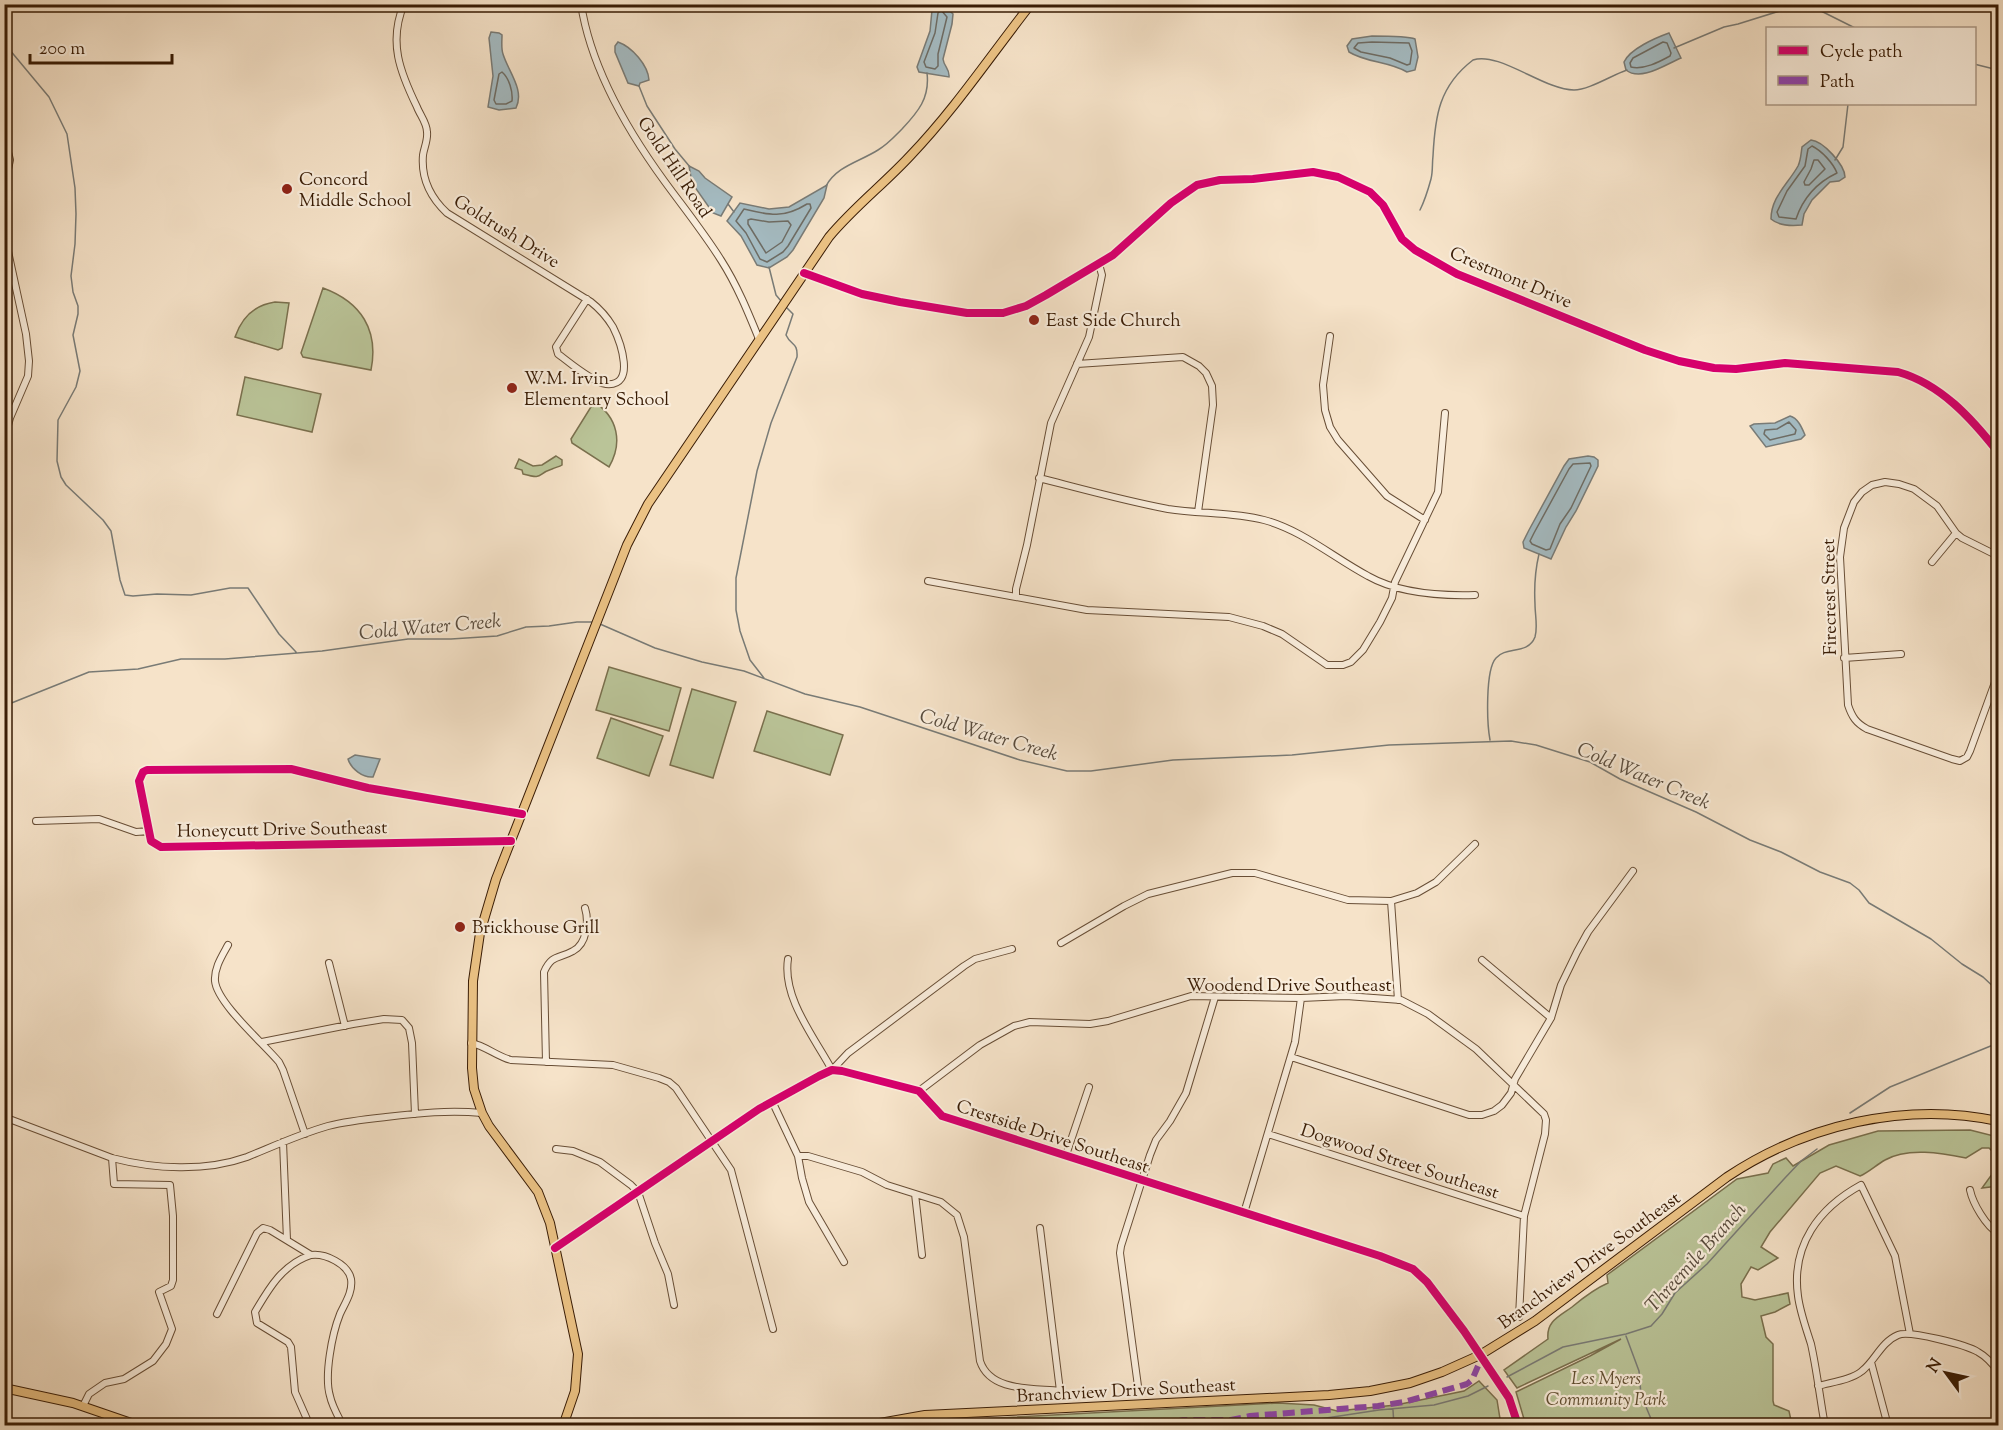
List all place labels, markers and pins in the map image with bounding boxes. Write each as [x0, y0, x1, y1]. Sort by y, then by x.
place label: Concord Middle School [299, 168, 412, 215]
marker: Concord Middle School [280, 182, 294, 196]
place label: East Side Church [1046, 309, 1181, 335]
marker: East Side Church [1027, 313, 1041, 327]
place label: W.M. Irvin Elementary School [524, 367, 669, 414]
marker: W.M. Irvin Elementary School [505, 381, 519, 395]
place label: Brickhouse Grill [472, 916, 600, 942]
marker: Brickhouse Grill [453, 920, 467, 934]

